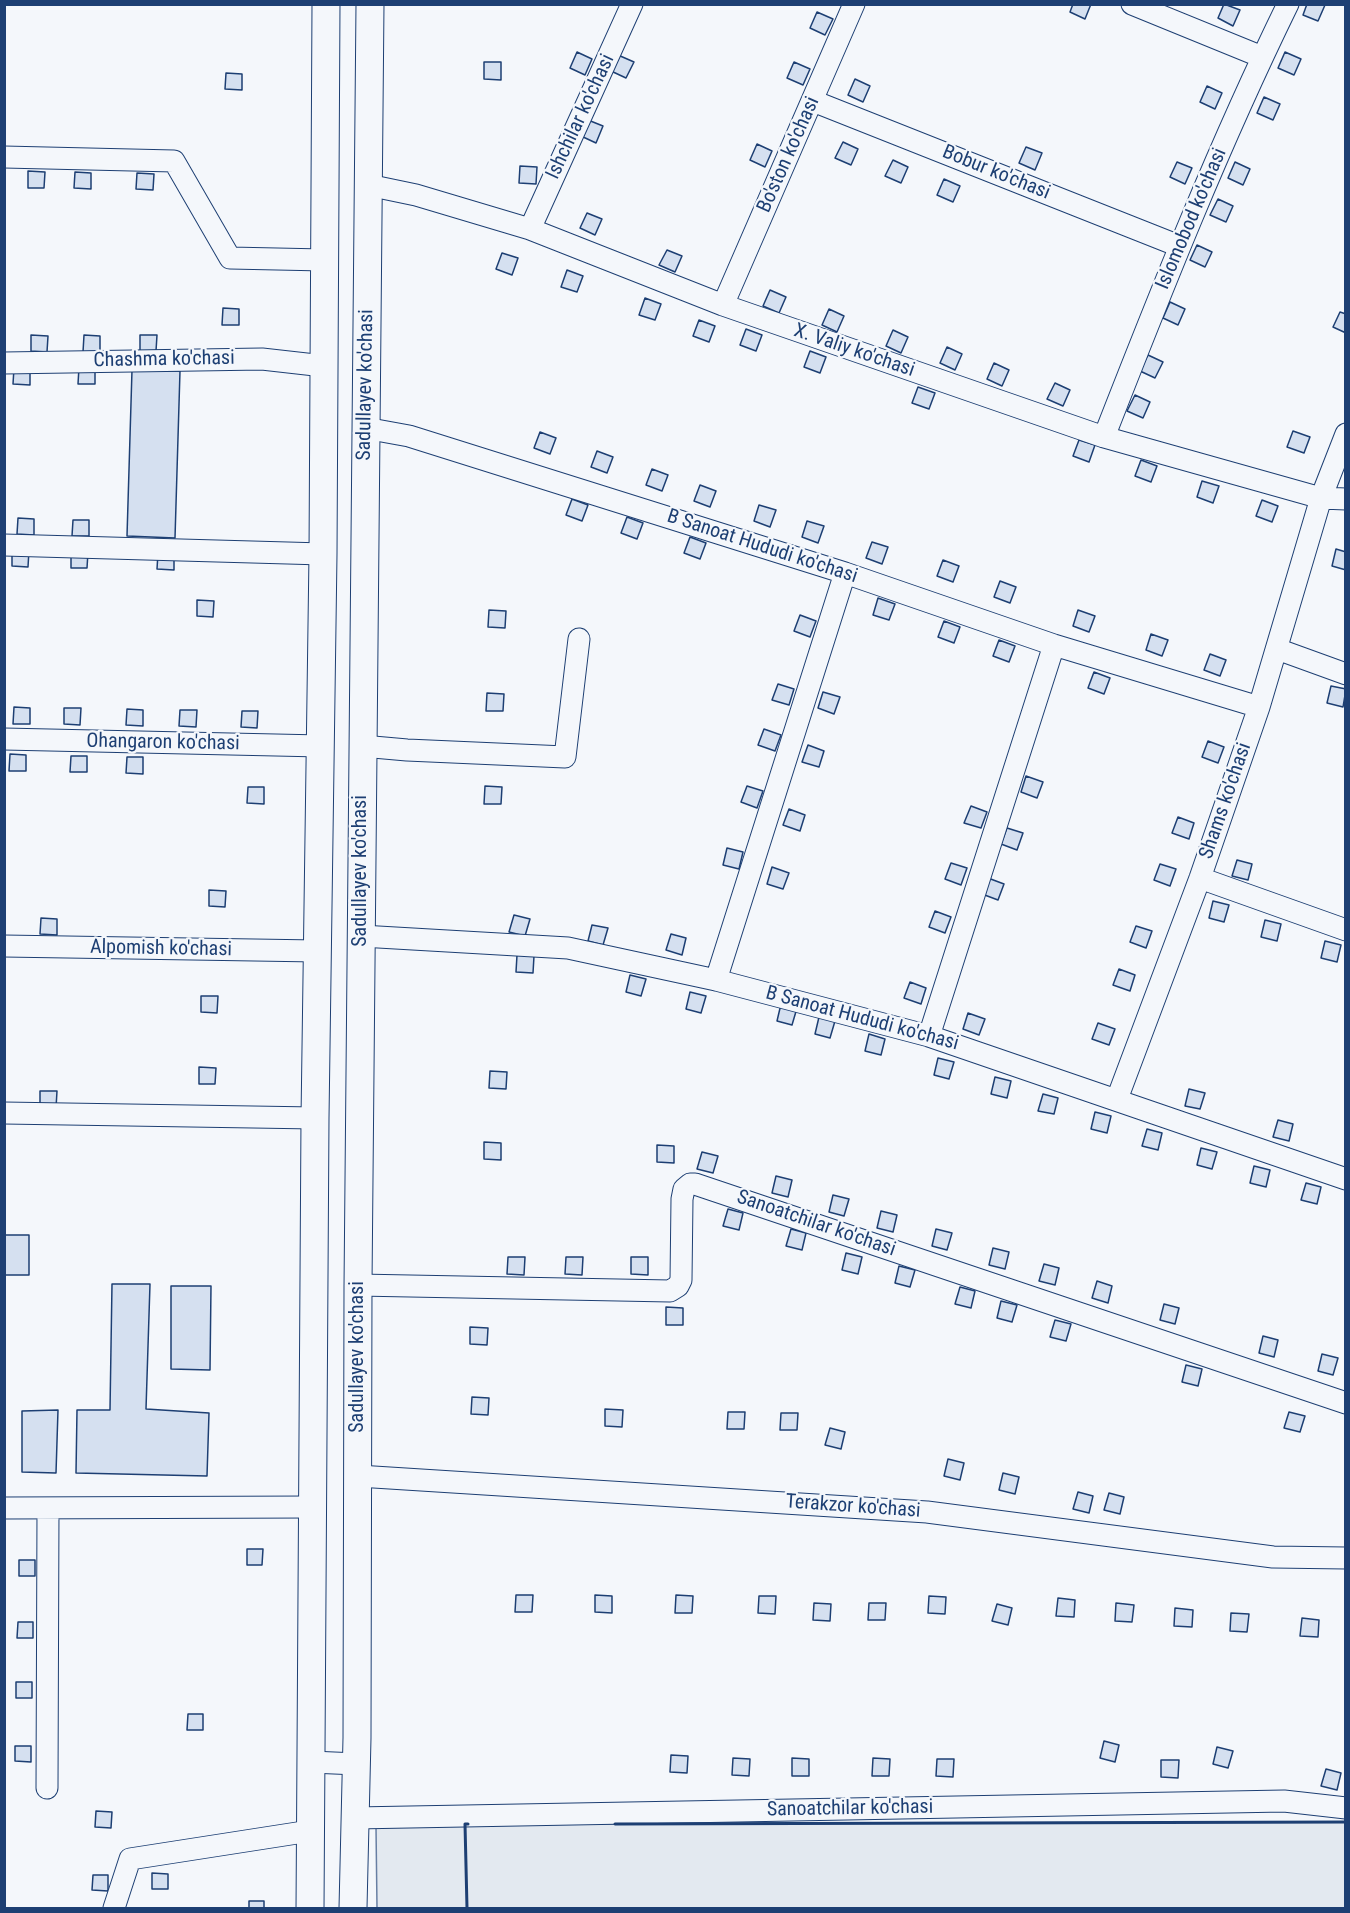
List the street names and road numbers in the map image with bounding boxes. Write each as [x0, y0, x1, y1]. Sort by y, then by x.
street label: Ishchilar ko'chasi [542, 51, 620, 183]
street label: Bo'ston ko'chasi [753, 93, 825, 217]
street label: Bobur ko'chasi [939, 141, 1053, 205]
street label: Islomobod ko'chasi [1151, 145, 1233, 293]
street label: Sadullayev ko'chasi [353, 309, 379, 461]
street label: X. Valiy ko'chasi [790, 319, 918, 383]
street label: Chashma ko'chasi [93, 347, 235, 373]
street label: B Sanoat Hududi ko'chasi [664, 505, 860, 589]
street label: Ohangaron ko'chasi [86, 730, 240, 756]
street label: Shams ko'chasi [1195, 740, 1257, 862]
street label: Sadullayev ko'chasi [349, 795, 373, 947]
street label: Alpomish ko'chasi [90, 936, 232, 962]
street label: B Sanoat Hududi ko'chasi [763, 982, 961, 1056]
street label: Sanoatchilar ko'chasi [733, 1186, 899, 1262]
street label: Sadullayev ko'chasi [346, 1281, 370, 1433]
street label: Terakzor ko'chasi [785, 1490, 921, 1524]
street label: Sanoatchilar ko'chasi [767, 1796, 933, 1822]

